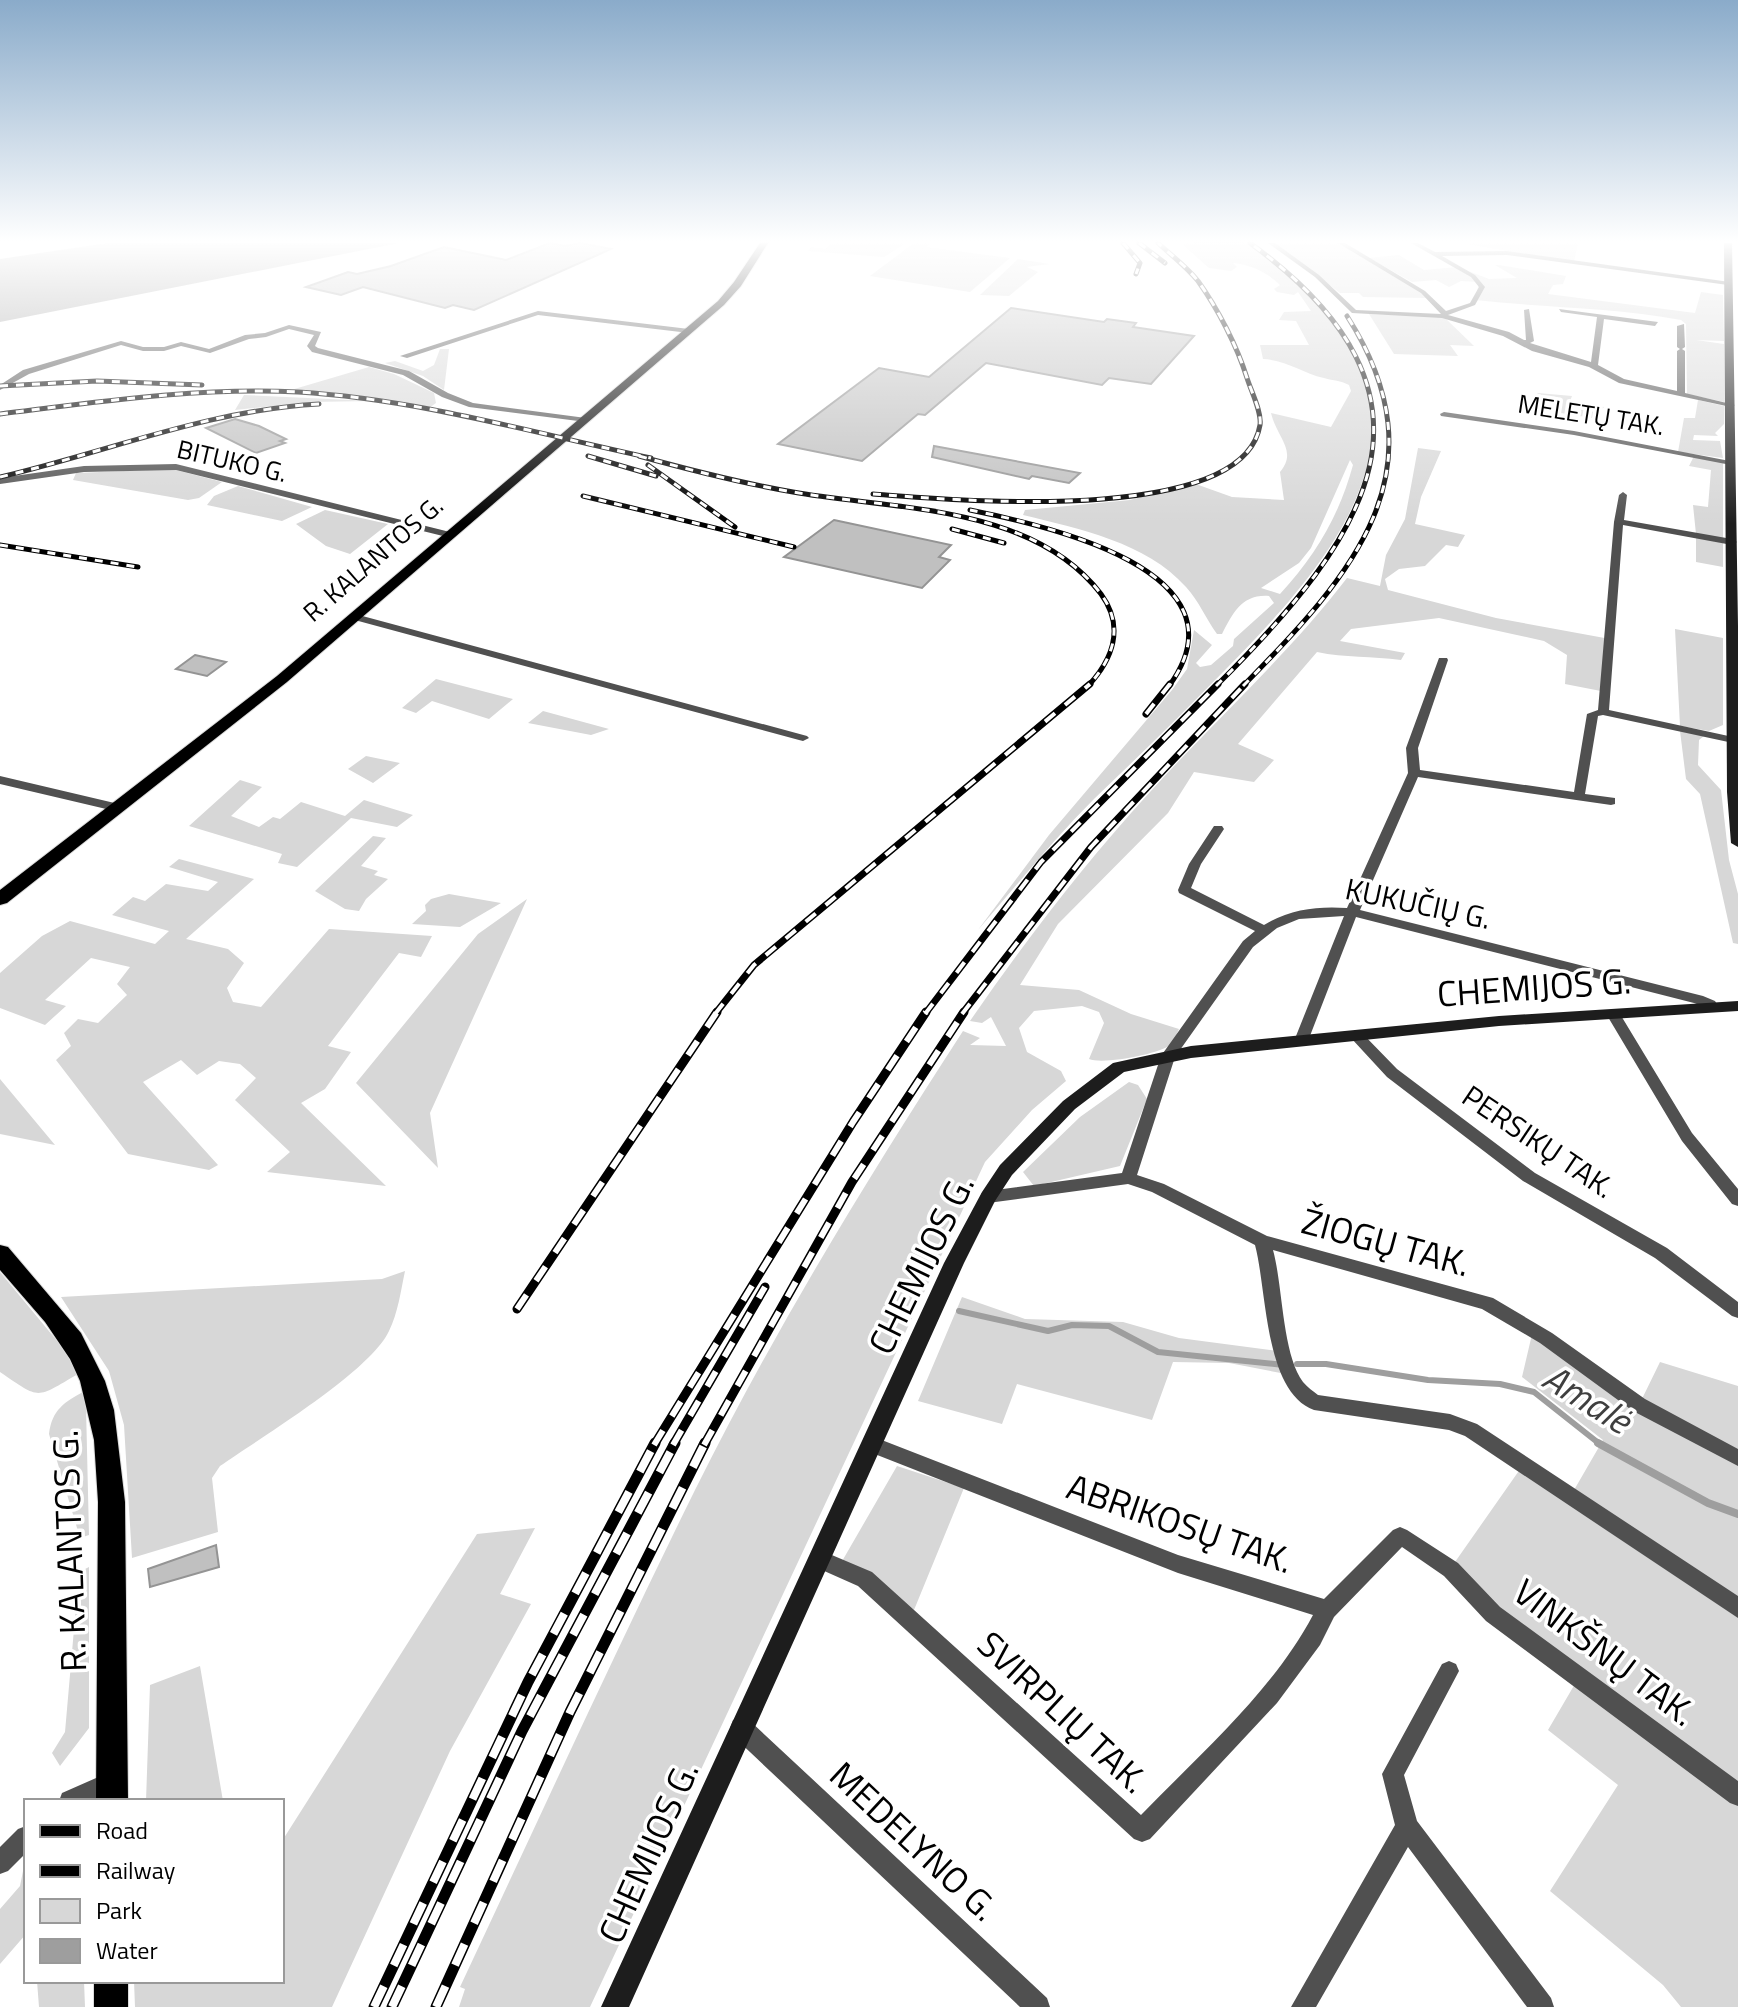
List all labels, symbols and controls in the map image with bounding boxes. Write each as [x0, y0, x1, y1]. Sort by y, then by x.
street label: MELETŲ TAK. [1515, 384, 1667, 445]
street label: BITUKO G. [173, 429, 291, 492]
street label: R. KALANTOS G. [294, 487, 451, 631]
street label: KUKUČIŲ G. [1341, 865, 1495, 941]
street label: CHEMIJOS G. [1435, 952, 1633, 1021]
street label: PERSIKŲ TAK. [1453, 1073, 1624, 1209]
street label: CHEMIJOS G. [853, 1164, 988, 1363]
street label: ŽIOGŲ TAK. [1296, 1193, 1476, 1290]
water label: Amalė [1532, 1348, 1645, 1449]
street label: R. KALANTOS G. [37, 1429, 100, 1673]
street label: ABRIKOSŲ TAK. [1060, 1458, 1301, 1587]
street label: VINKŠNŲ TAK. [1502, 1564, 1708, 1739]
street label: SVIRPLIŲ TAK. [965, 1618, 1161, 1806]
street label: MEDELYNO G. [818, 1748, 1011, 1933]
street label: CHEMIJOS G. [583, 1752, 712, 1952]
legend [24, 1799, 284, 1983]
text: Road [96, 1812, 148, 1848]
text: Railway [96, 1852, 176, 1888]
text: Park [96, 1892, 142, 1928]
text: Water [96, 1932, 158, 1968]

